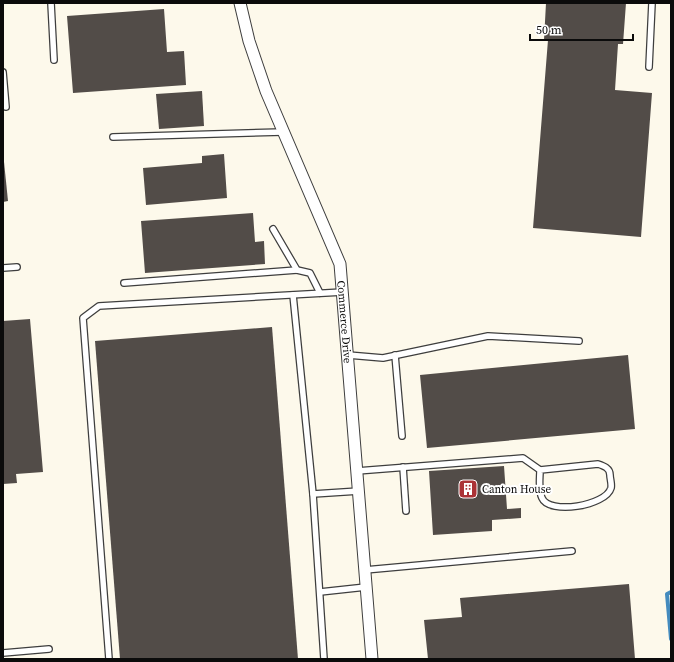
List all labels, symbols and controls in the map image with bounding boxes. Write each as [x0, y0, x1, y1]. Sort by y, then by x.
scale bar [530, 16, 633, 42]
text: 50 m [536, 22, 562, 38]
street label: Commerce Drive [333, 280, 355, 364]
building icon: Canton House [457, 478, 479, 500]
place label: Canton House [482, 482, 552, 497]

